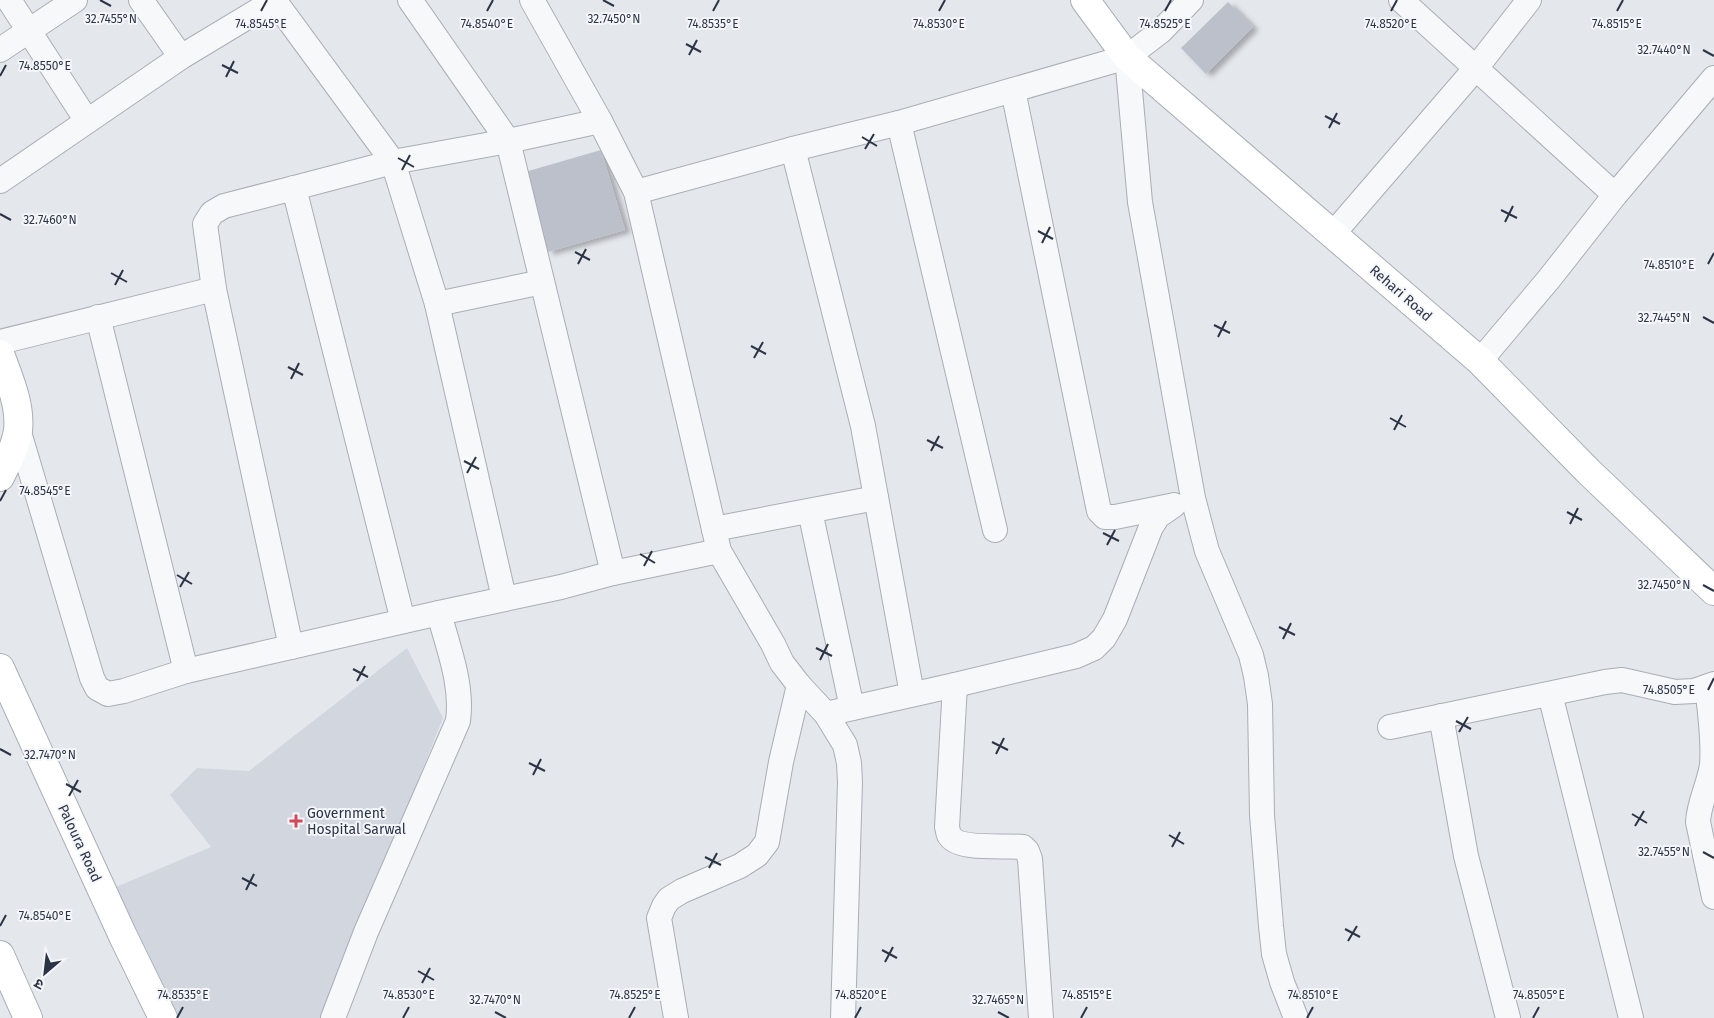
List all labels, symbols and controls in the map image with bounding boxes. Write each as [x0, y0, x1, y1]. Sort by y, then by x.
text: 32.7455°N [85, 12, 137, 26]
text: 32.7450°N [588, 12, 640, 26]
text: 74.8545°E [235, 17, 287, 31]
text: 74.8540°E [461, 17, 513, 31]
text: 74.8535°E [687, 17, 739, 31]
text: 74.8530°E [913, 17, 965, 31]
text: 74.8525°E [1139, 17, 1191, 31]
text: 74.8520°E [1365, 17, 1417, 31]
text: 74.8515°E [1592, 17, 1642, 31]
text: 32.7440°N [1637, 43, 1691, 57]
text: 74.8550°E [19, 59, 71, 73]
text: 32.7460°N [23, 213, 77, 227]
text: 74.8510°E [1644, 258, 1694, 272]
street label: Rehari Road [1366, 262, 1435, 325]
text: 32.7445°N [1638, 311, 1690, 325]
text: 74.8545°E [19, 484, 71, 498]
text: 32.7450°N [1638, 578, 1690, 592]
text: 74.8505°E [1643, 683, 1695, 697]
text: 32.7470°N [24, 748, 76, 762]
street label: Paloura Road [54, 802, 105, 885]
place label: Government Hospital Sarwal [307, 805, 406, 838]
marker: Government Hospital Sarwal [289, 814, 303, 828]
text: 32.7455°N [1638, 845, 1690, 859]
text: 74.8540°E [19, 909, 71, 923]
north arrow [20, 948, 70, 998]
text: उ [31, 974, 47, 993]
text: 74.8535°E [157, 988, 209, 1002]
text: 74.8530°E [383, 988, 435, 1002]
text: 74.8525°E [609, 988, 661, 1002]
text: 74.8520°E [835, 988, 887, 1002]
text: 74.8515°E [1062, 988, 1112, 1002]
text: 74.8510°E [1288, 988, 1338, 1002]
text: 74.8505°E [1513, 988, 1565, 1002]
text: 32.7470°N [469, 993, 521, 1007]
text: 32.7465°N [972, 993, 1024, 1007]

